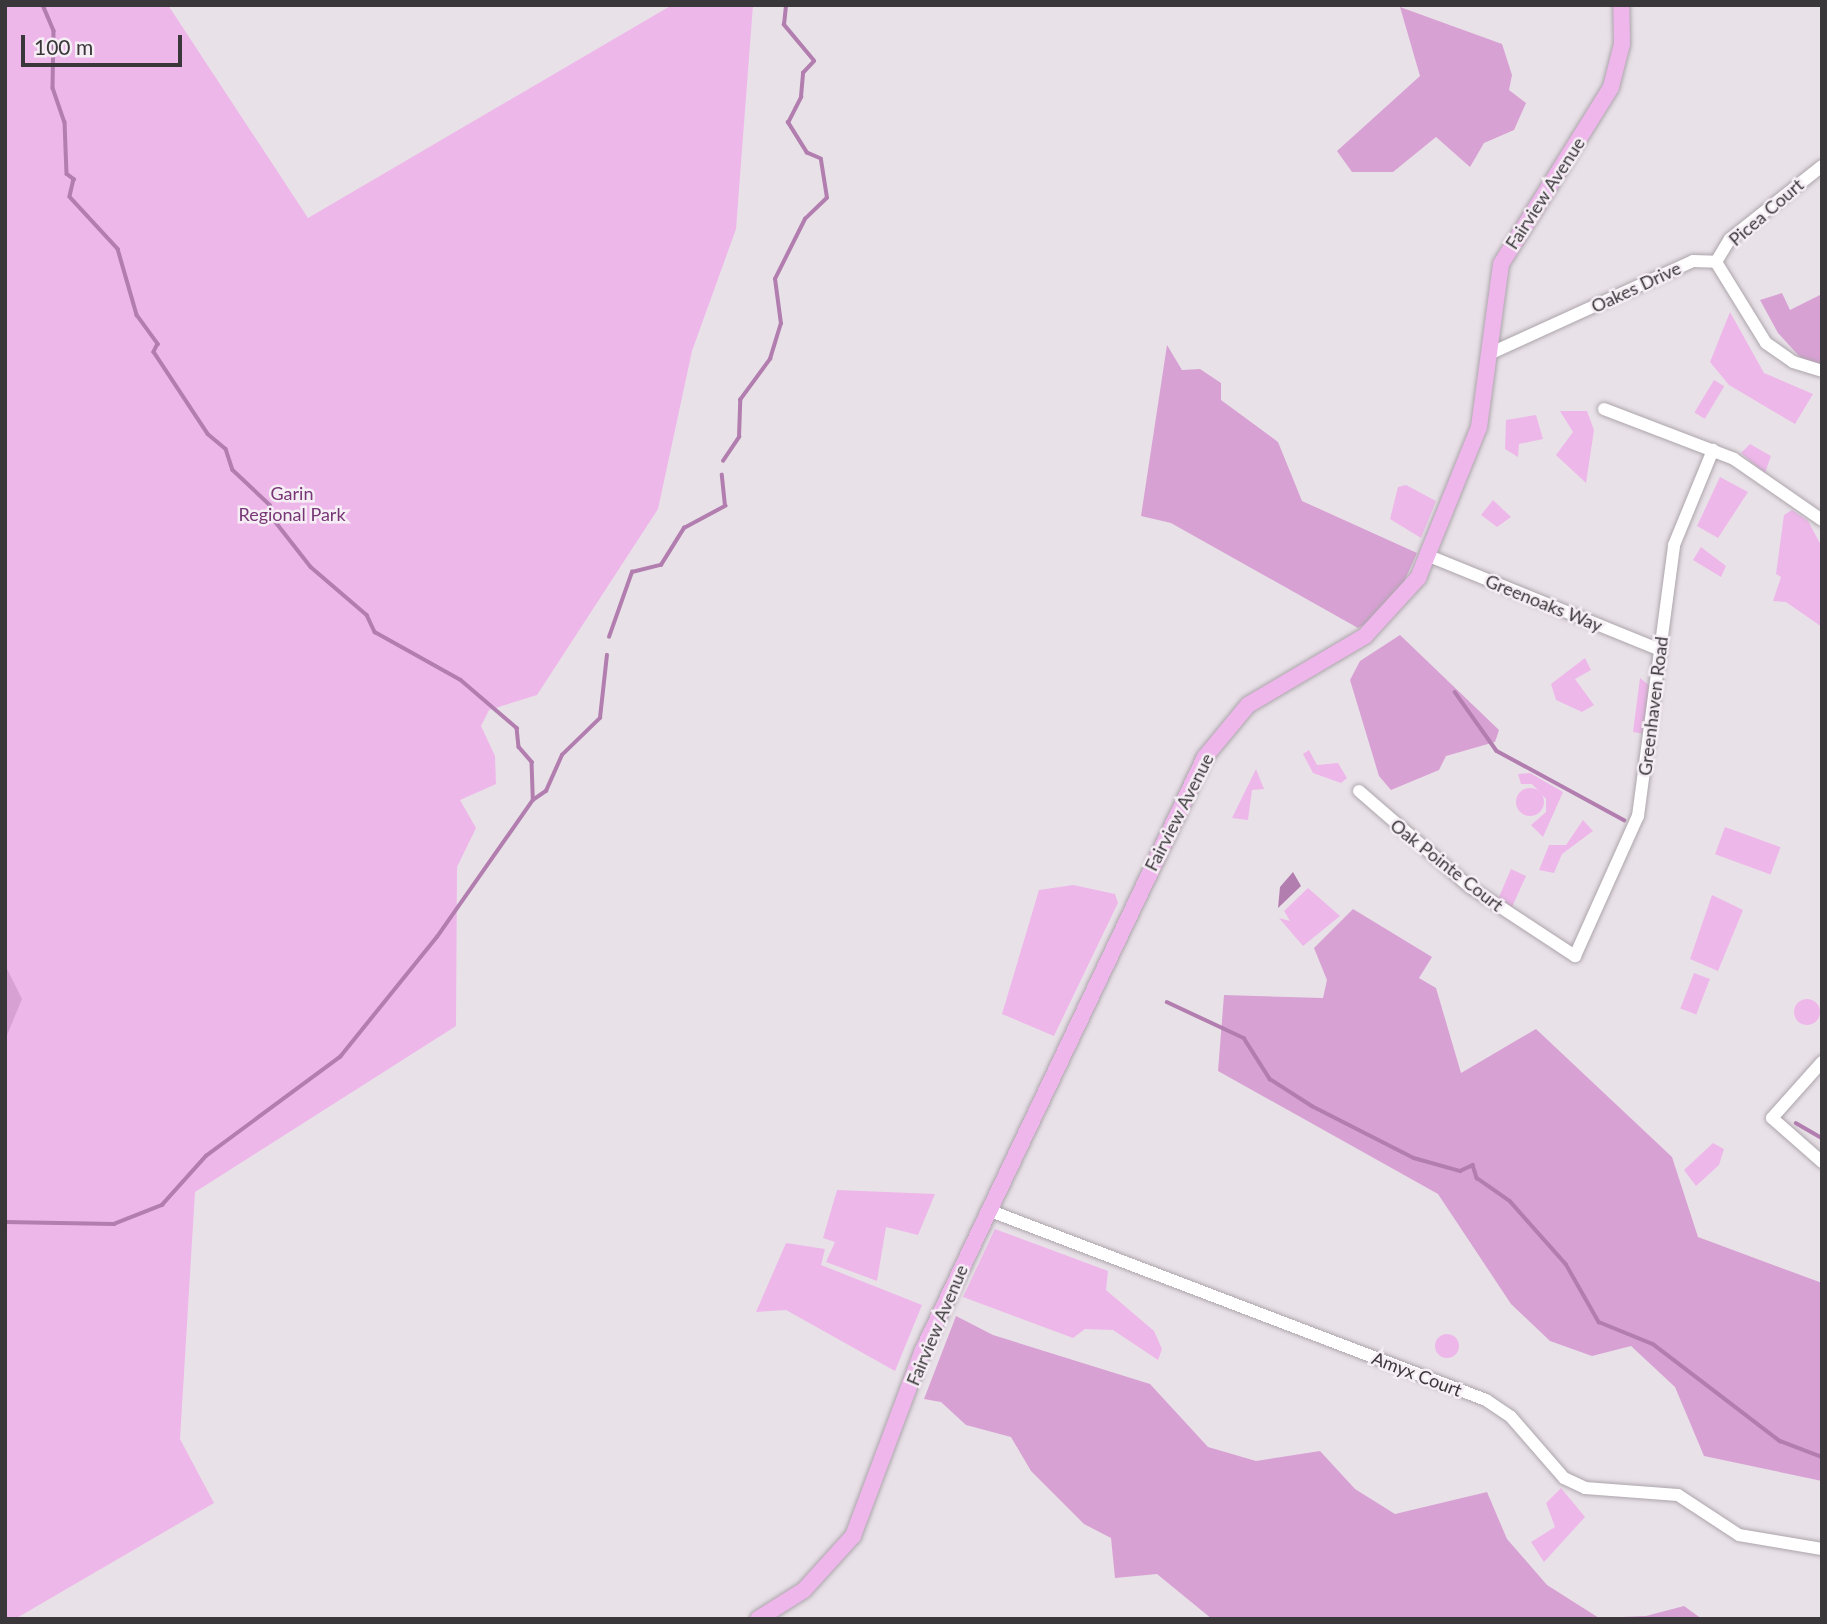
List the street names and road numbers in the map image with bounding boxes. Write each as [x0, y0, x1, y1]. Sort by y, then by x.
street label: Fairview Avenue [1501, 133, 1589, 253]
street label: Picea Court [1724, 174, 1808, 250]
street label: Oakes Drive [1588, 257, 1684, 317]
street label: Greenoaks Way [1482, 570, 1606, 636]
street label: Greenhaven Road [1634, 635, 1672, 777]
street label: Fairview Avenue [1140, 749, 1218, 875]
street label: Oak Pointe Court [1386, 814, 1508, 916]
street label: Fairview Avenue [902, 1261, 972, 1389]
street label: Amyx Court [1369, 1347, 1465, 1401]

